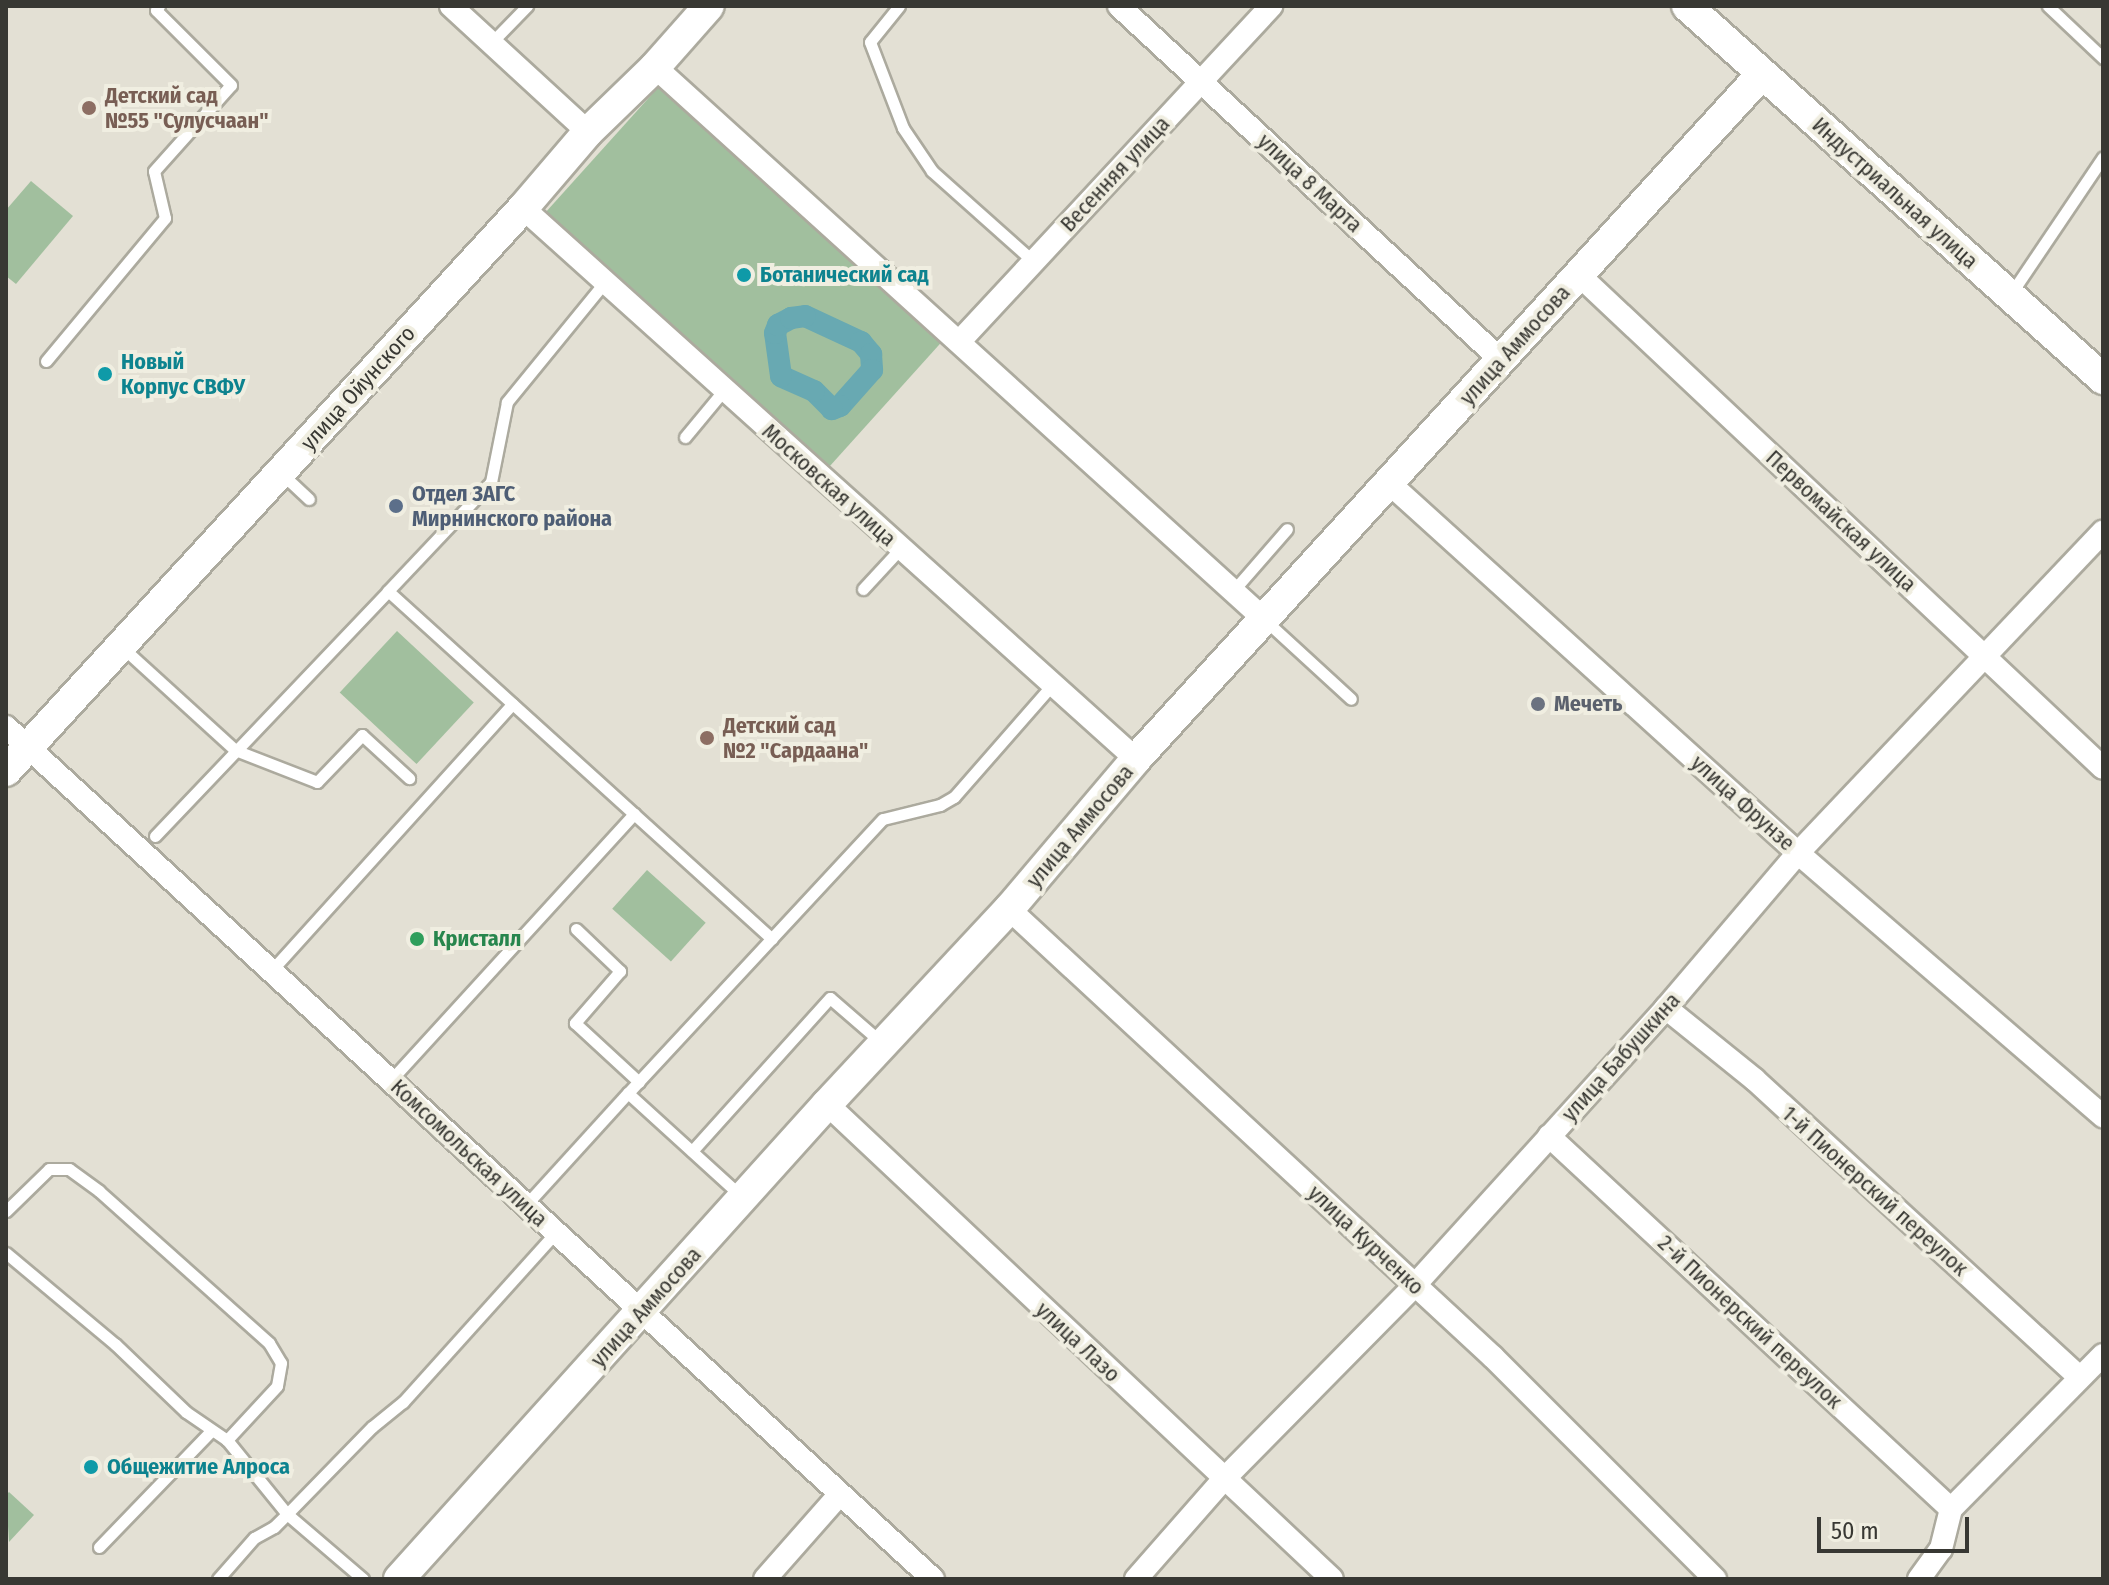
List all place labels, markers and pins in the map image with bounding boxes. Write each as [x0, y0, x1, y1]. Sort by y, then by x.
place label: Детский сад №55 "Сулусчаан" [105, 82, 268, 134]
marker: Детский сад №55 "Сулусчаан" [80, 99, 98, 117]
place label: Ботанический сад [760, 262, 929, 288]
marker: Ботанический сад [735, 266, 753, 284]
place label: Новый Корпус СВФУ [121, 348, 245, 400]
marker: Новый Корпус СВФУ [96, 365, 114, 383]
place label: Отдел ЗАГС Мирнинского района [412, 480, 612, 532]
marker: Отдел ЗАГС Мирнинского района [387, 497, 405, 515]
place label: Мечеть [1554, 691, 1623, 717]
marker: Мечеть [1529, 695, 1547, 713]
place label: Детский сад №2 "Сардаана" [723, 712, 868, 764]
marker: Детский сад №2 "Сардаана" [698, 729, 716, 747]
place label: Кристалл [433, 926, 521, 952]
marker: Кристалл [408, 930, 426, 948]
place label: Общежитие Алроса [107, 1454, 290, 1480]
marker: Общежитие Алроса [82, 1458, 100, 1476]

